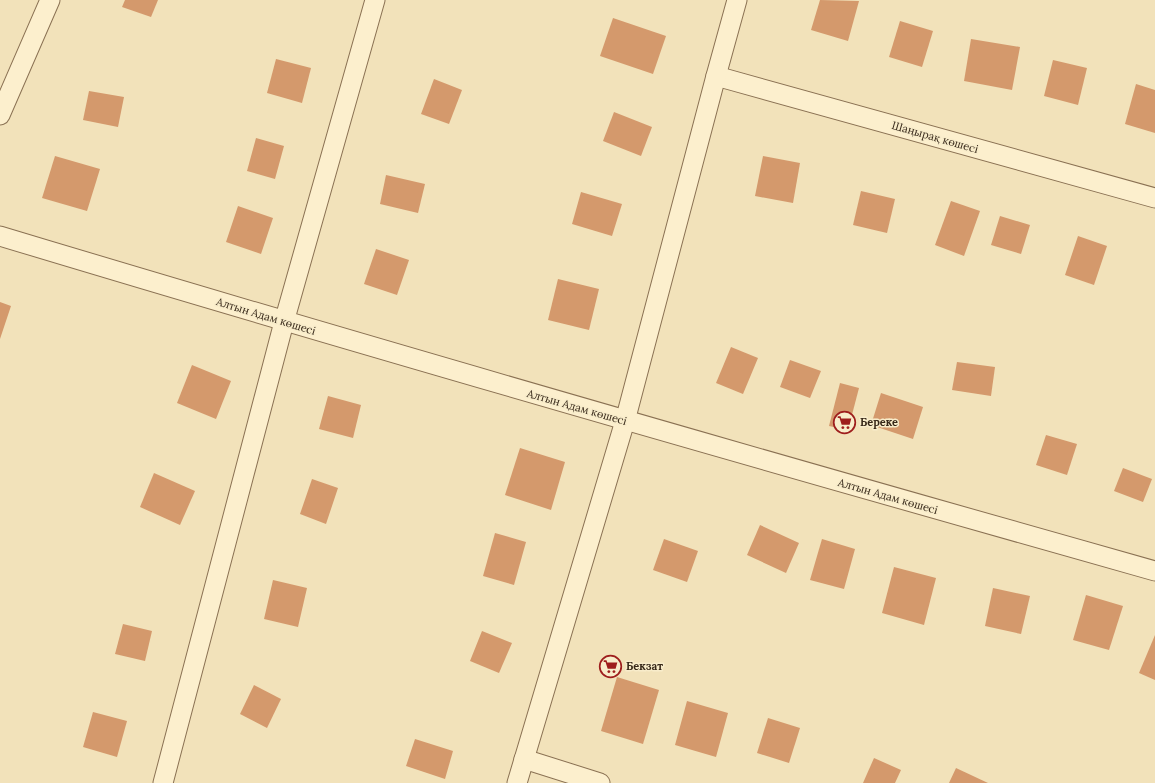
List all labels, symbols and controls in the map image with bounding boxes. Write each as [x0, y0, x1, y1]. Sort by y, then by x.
street label: Шаңырақ көшесі [890, 118, 980, 156]
street label: Алтын Адам көшесі [214, 294, 317, 338]
street label: Алтын Адам көшесі [525, 386, 628, 428]
supermarket icon: Береке [832, 409, 858, 435]
place label: Береке [860, 415, 898, 429]
street label: Алтын Адам көшесі [836, 475, 939, 517]
supermarket icon: Бекзат [598, 653, 624, 679]
place label: Бекзат [626, 659, 663, 673]

